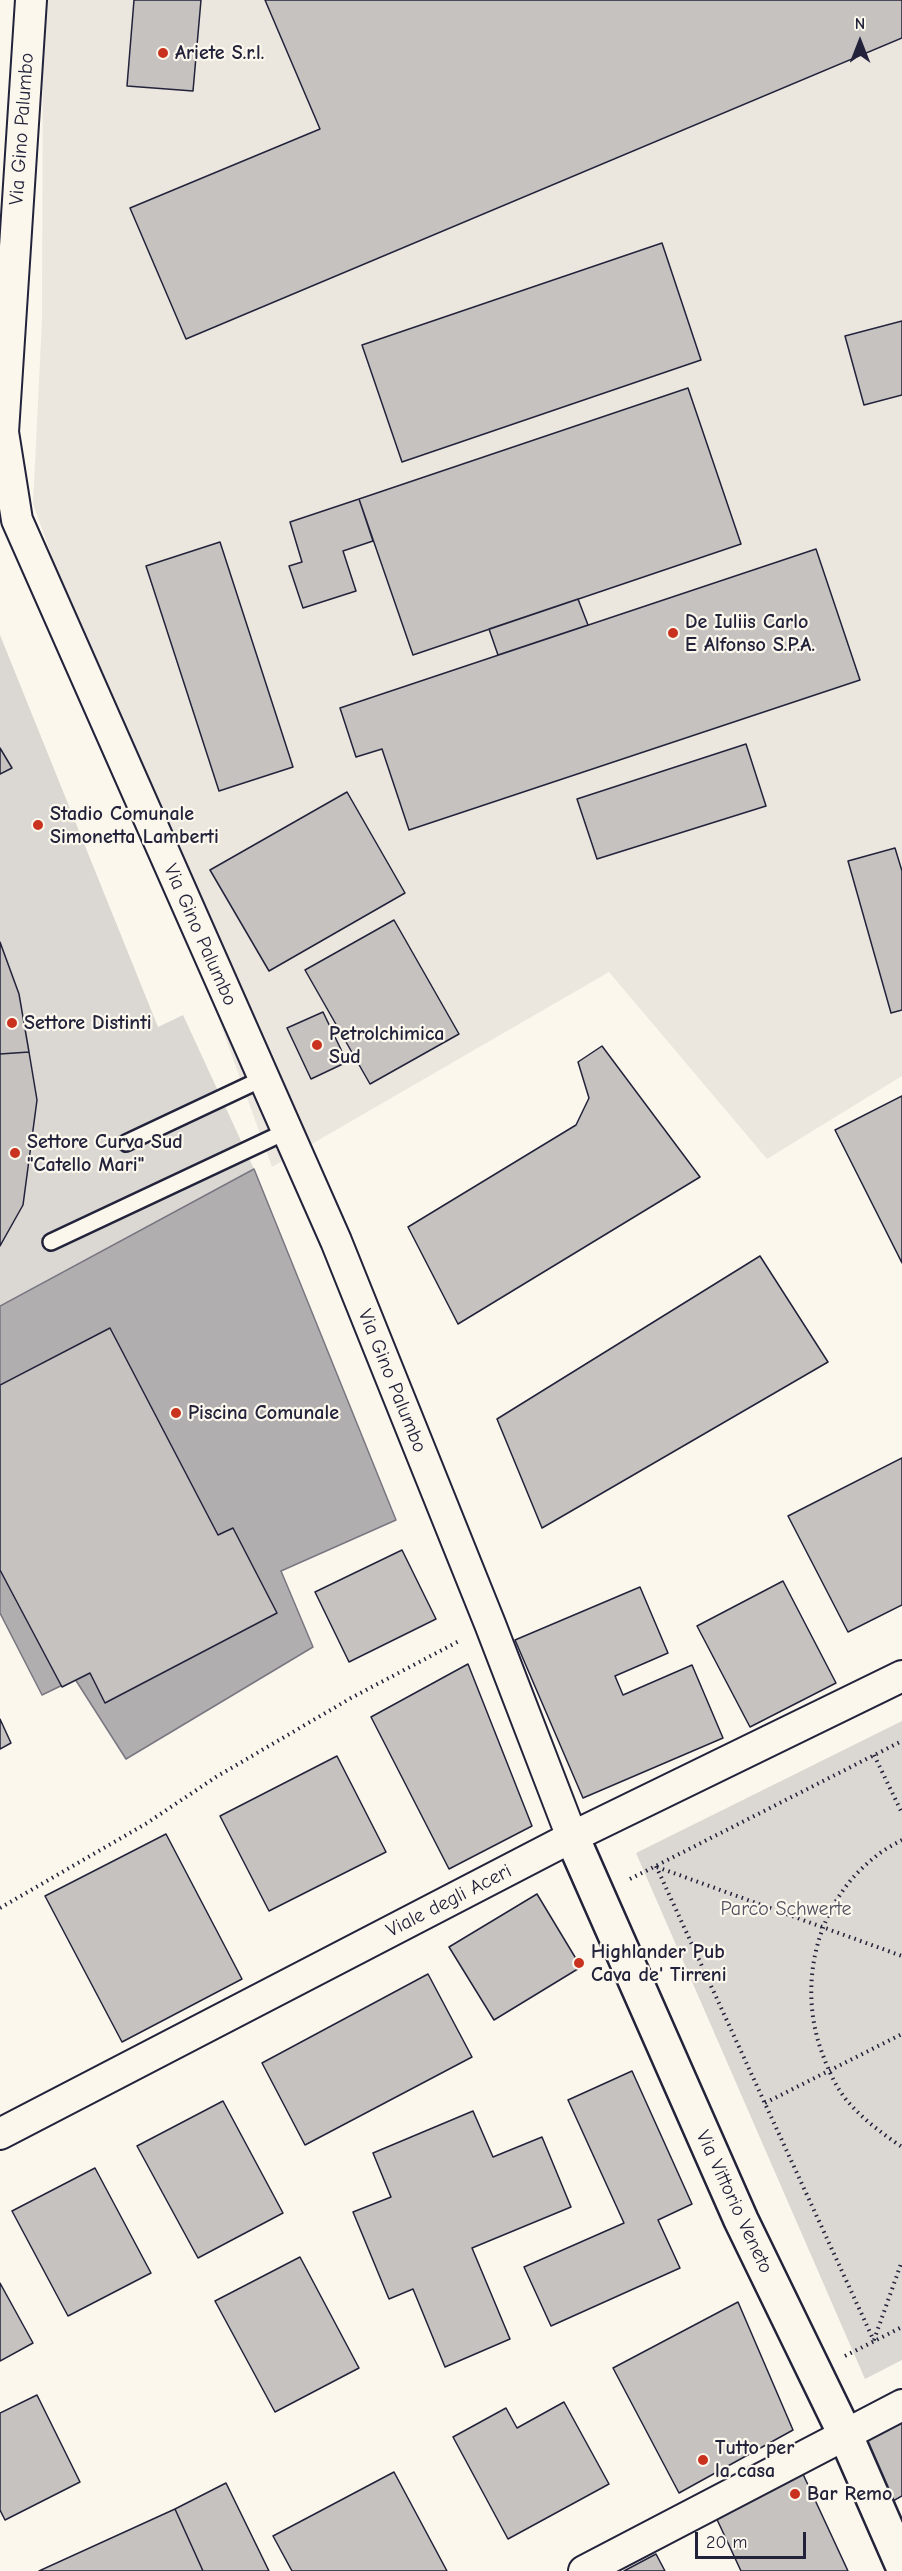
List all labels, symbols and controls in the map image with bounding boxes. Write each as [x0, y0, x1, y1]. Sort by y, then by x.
north arrow [830, 12, 890, 72]
text: N [855, 15, 865, 33]
place label: Ariete S.r.l. [175, 41, 264, 65]
marker: Ariete S.r.l. [156, 46, 170, 60]
street label: Via Gino Palumbo [5, 52, 39, 206]
place label: De Iuliis Carlo E Alfonso S.P.A. [685, 610, 815, 657]
marker: De Iuliis Carlo E Alfonso S.P.A. [666, 626, 680, 640]
place label: Stadio Comunale Simonetta Lamberti [50, 802, 219, 849]
marker: Stadio Comunale Simonetta Lamberti [31, 818, 45, 832]
street label: Via Gino Palumbo [158, 860, 242, 1010]
place label: Settore Distinti [24, 1011, 152, 1035]
marker: Settore Distinti [5, 1016, 19, 1030]
place label: Petrolchimica Sud [329, 1022, 444, 1069]
marker: Petrolchimica Sud [310, 1038, 324, 1052]
place label: Settore Curva Sud "Catello Mari" [27, 1130, 183, 1177]
marker: Settore Curva Sud "Catello Mari" [8, 1146, 22, 1160]
street label: Via Gino Palumbo [352, 1306, 432, 1456]
place label: Piscina Comunale [188, 1401, 339, 1425]
marker: Piscina Comunale [169, 1406, 183, 1420]
street label: Viale degli Aceri [382, 1859, 516, 1943]
park label: Parco Schwerte [720, 1897, 852, 1921]
place label: Highlander Pub Cava de' Tirreni [591, 1940, 727, 1987]
marker: Highlander Pub Cava de' Tirreni [572, 1956, 586, 1970]
street label: Via Vittorio Veneto [690, 2127, 778, 2277]
place label: Tutto per la casa [715, 2436, 794, 2483]
marker: Tutto per la casa [696, 2453, 710, 2467]
place label: Bar Remo [807, 2482, 892, 2506]
marker: Bar Remo [788, 2487, 802, 2501]
scale bar [698, 2520, 809, 2558]
text: 20 m [706, 2532, 747, 2553]

